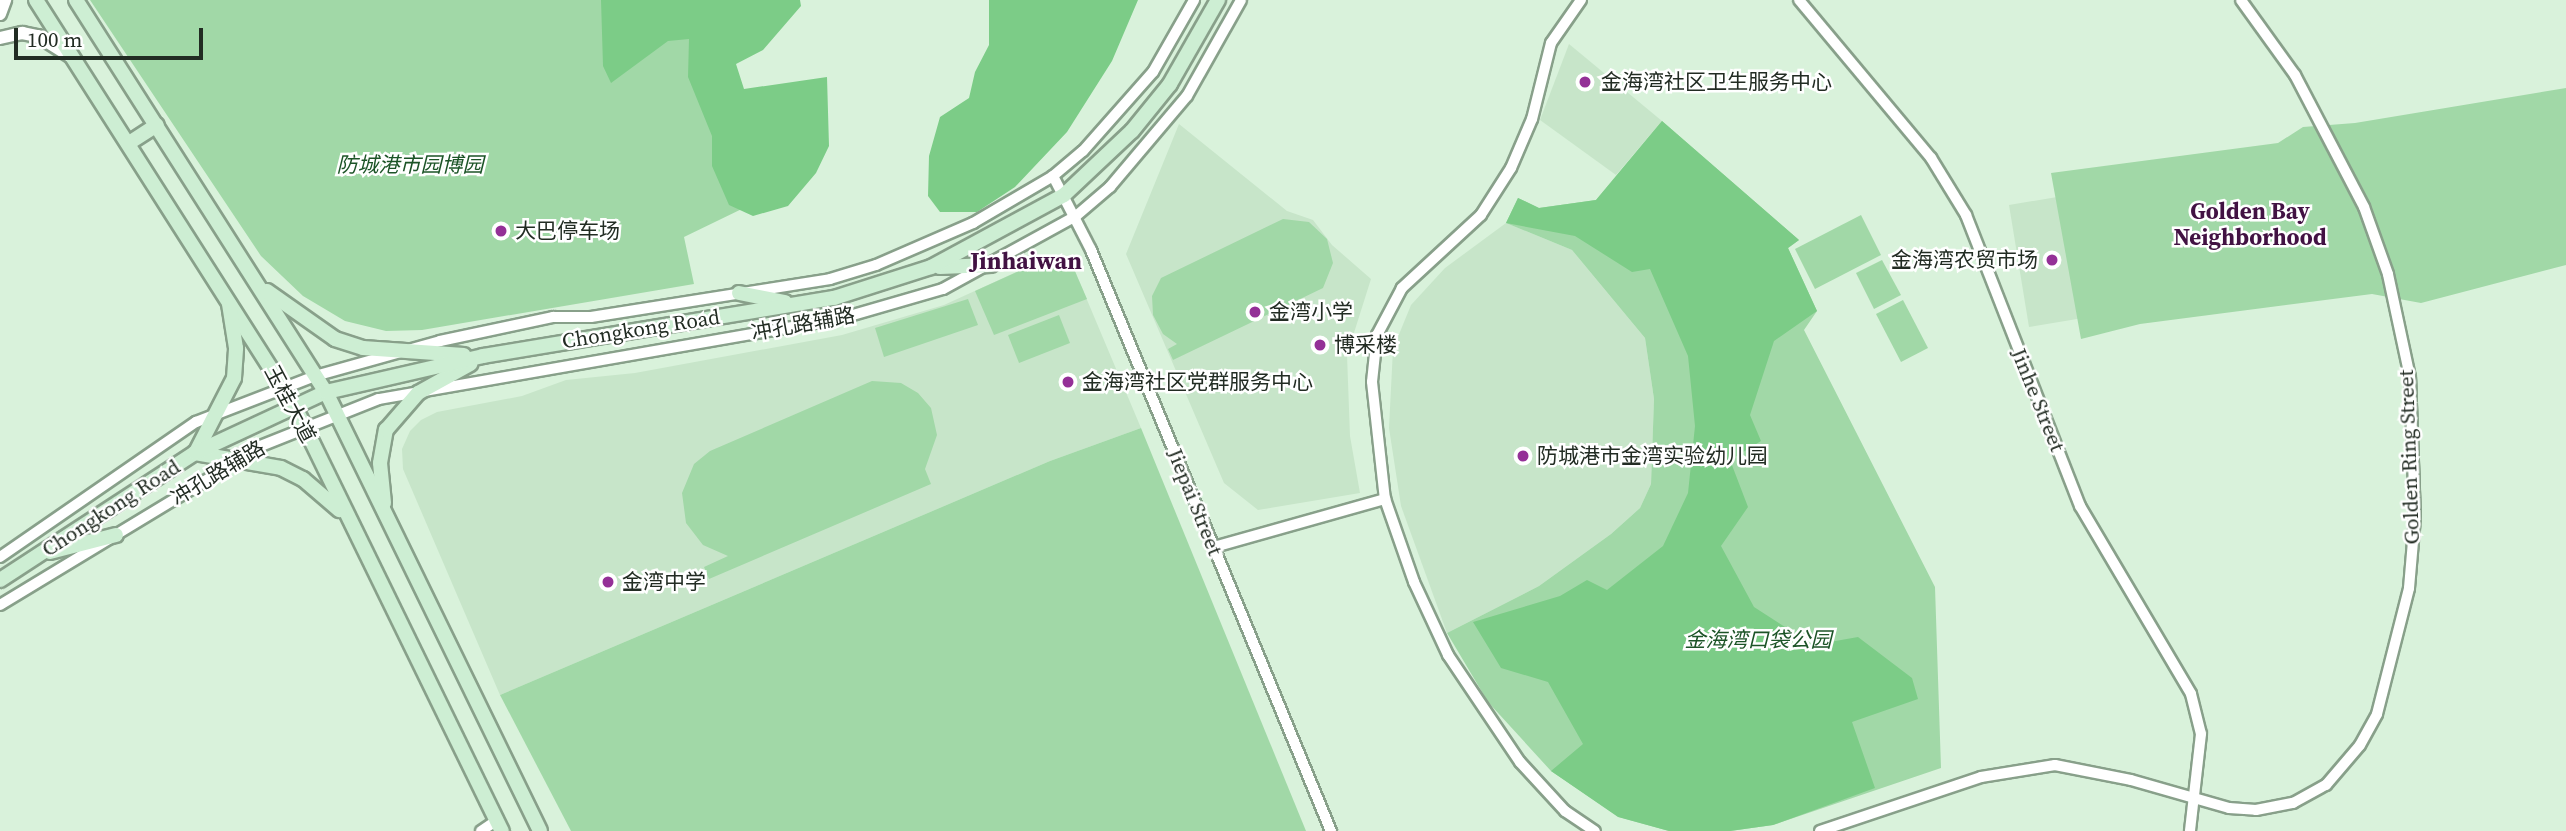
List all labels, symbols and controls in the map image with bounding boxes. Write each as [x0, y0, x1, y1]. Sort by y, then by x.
scale bar [18, 14, 206, 58]
text: 100 m [27, 25, 82, 54]
place label: 金海湾社区卫生服务中心 [1601, 69, 1832, 95]
marker: 金海湾社区卫生服务中心 [1575, 72, 1595, 92]
park label: 防城港市园博园 [337, 152, 483, 178]
district label: Golden Bay Neighborhood [2173, 197, 2327, 251]
place label: 大巴停车场 [515, 218, 620, 244]
marker: 大巴停车场 [493, 223, 509, 239]
district label: Jinhaiwan [970, 247, 1082, 275]
place label: 金海湾农贸市场 [1891, 247, 2038, 273]
marker: 金海湾农贸市场 [2044, 252, 2060, 268]
place label: 金湾小学 [1269, 299, 1353, 325]
street label: 冲孔路辅路 [749, 302, 857, 346]
street label: Chongkong Road [560, 304, 722, 354]
marker: 金湾小学 [1247, 304, 1263, 320]
place label: 博采楼 [1334, 332, 1397, 358]
marker: 博采楼 [1312, 337, 1328, 353]
street label: Jinhe Street [2006, 345, 2070, 455]
street label: 玉桂大道 [259, 361, 321, 447]
place label: 金海湾社区党群服务中心 [1082, 369, 1313, 395]
street label: Golden Ring Street [2393, 369, 2425, 545]
marker: 金海湾社区党群服务中心 [1060, 374, 1076, 390]
street label: 冲孔路辅路 [167, 435, 269, 511]
place label: 防城港市金湾实验幼儿园 [1537, 443, 1768, 469]
street label: Jiepai Street [1162, 445, 1228, 559]
marker: 防城港市金湾实验幼儿园 [1515, 448, 1531, 464]
street label: Chongkong Road [37, 454, 185, 562]
place label: 金湾中学 [622, 569, 706, 595]
marker: 金湾中学 [600, 574, 616, 590]
park label: 金海湾口袋公园 [1685, 627, 1831, 653]

